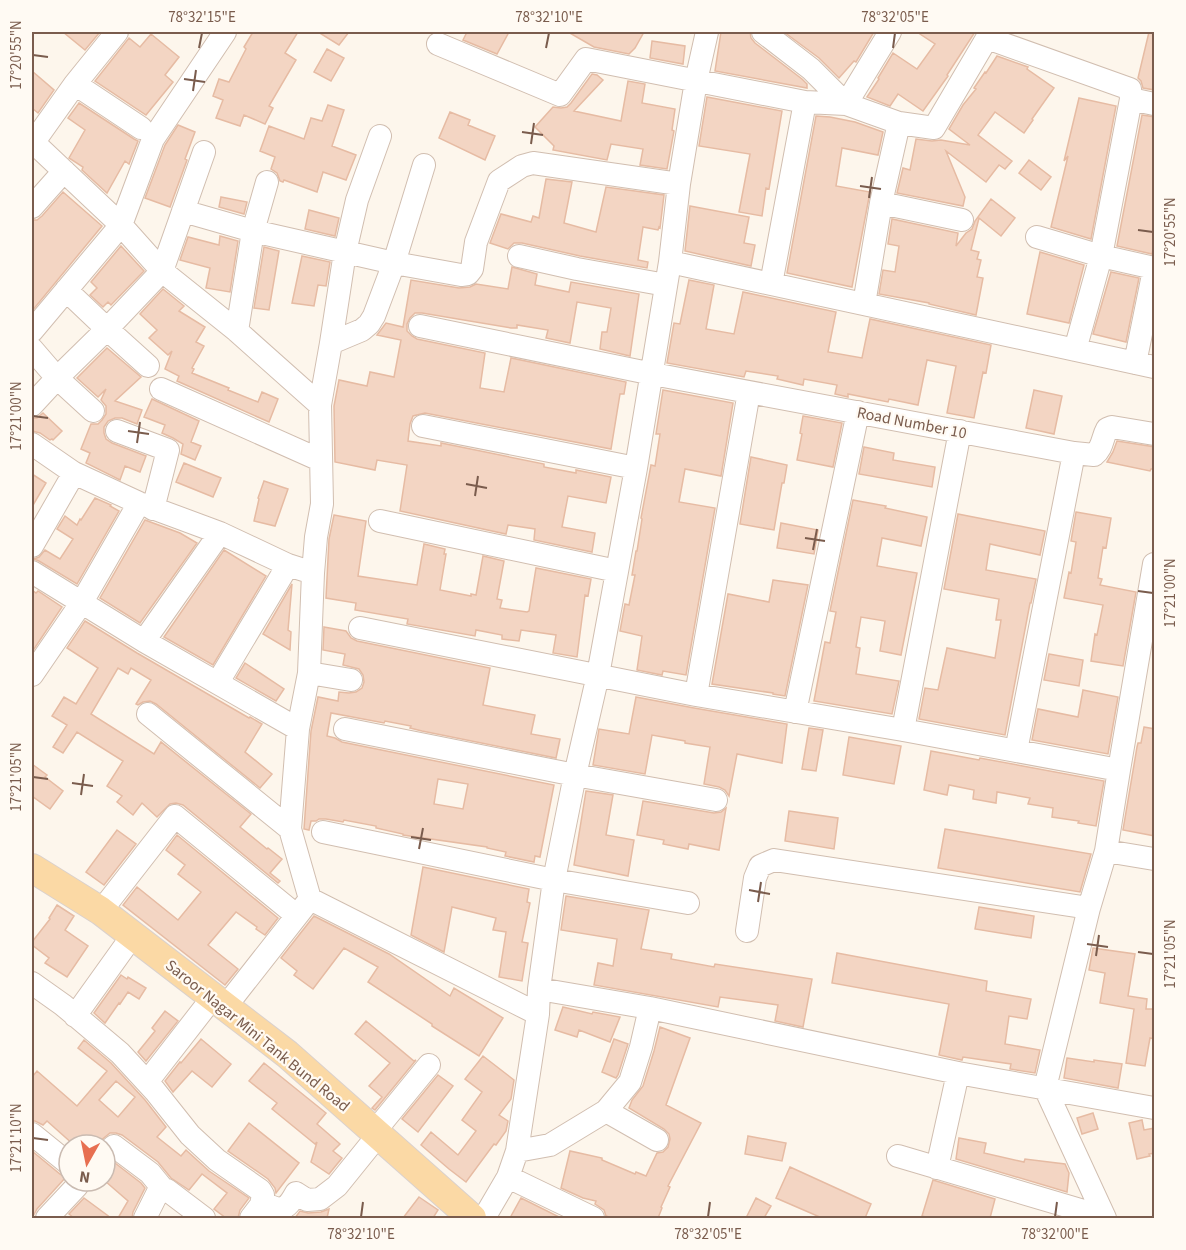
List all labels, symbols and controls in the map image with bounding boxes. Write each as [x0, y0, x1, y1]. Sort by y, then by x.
text: 78°32'15"E [168, 7, 236, 28]
text: 78°32'10"E [515, 7, 583, 28]
text: 78°32'05"E [861, 7, 929, 28]
text: 17°20'55"N [6, 20, 27, 90]
text: 17°20'55"N [1160, 197, 1181, 267]
text: 17°21'00"N [6, 381, 27, 451]
street label: Road Number 10 [855, 402, 969, 444]
text: 17°21'00"N [1160, 558, 1181, 628]
text: 17°21'05"N [6, 742, 27, 812]
text: 17°21'05"N [1160, 919, 1181, 989]
street label: Saroor Nagar Mini Tank Bund Road [161, 954, 354, 1117]
text: 17°21'10"N [6, 1103, 27, 1173]
north arrow [57, 1133, 117, 1193]
text: N [78, 1165, 92, 1189]
text: 78°32'10"E [327, 1224, 395, 1245]
text: 78°32'05"E [674, 1224, 742, 1245]
text: 78°32'00"E [1021, 1224, 1089, 1245]

